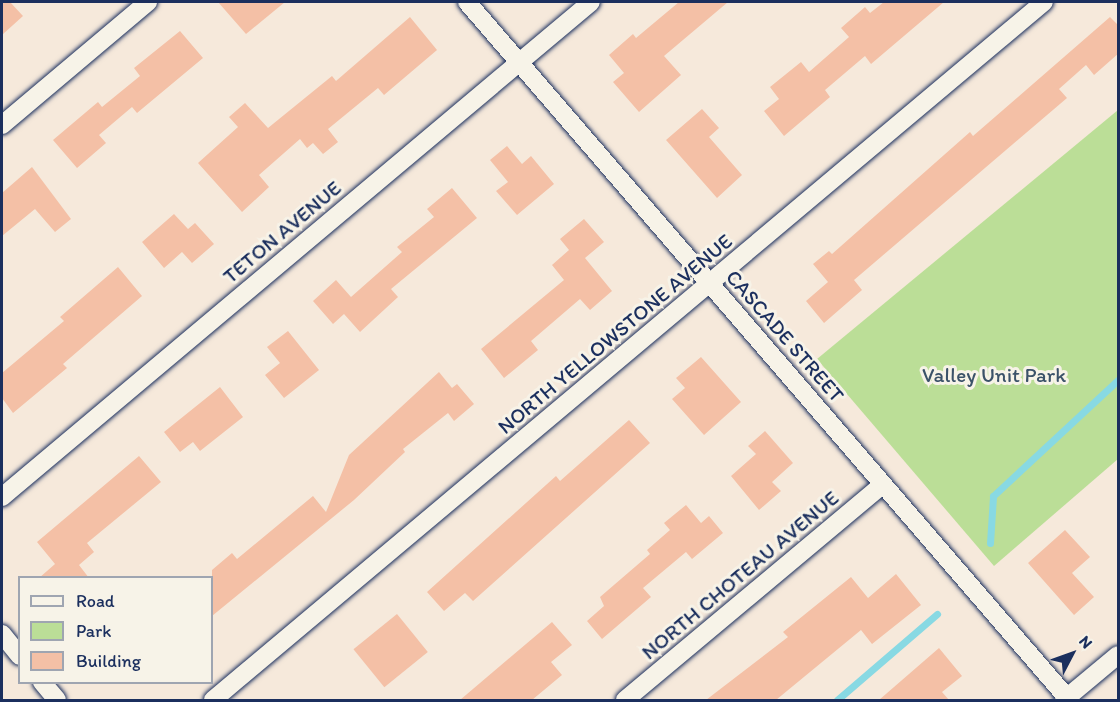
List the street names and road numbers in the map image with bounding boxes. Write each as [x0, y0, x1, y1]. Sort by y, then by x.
street label: TETON AVENUE [218, 176, 346, 288]
street label: NORTH YELLOWSTONE AVENUE [493, 229, 737, 439]
street label: CASCADE STREET [721, 264, 849, 408]
street label: NORTH CHOTEAU AVENUE [637, 485, 843, 665]

